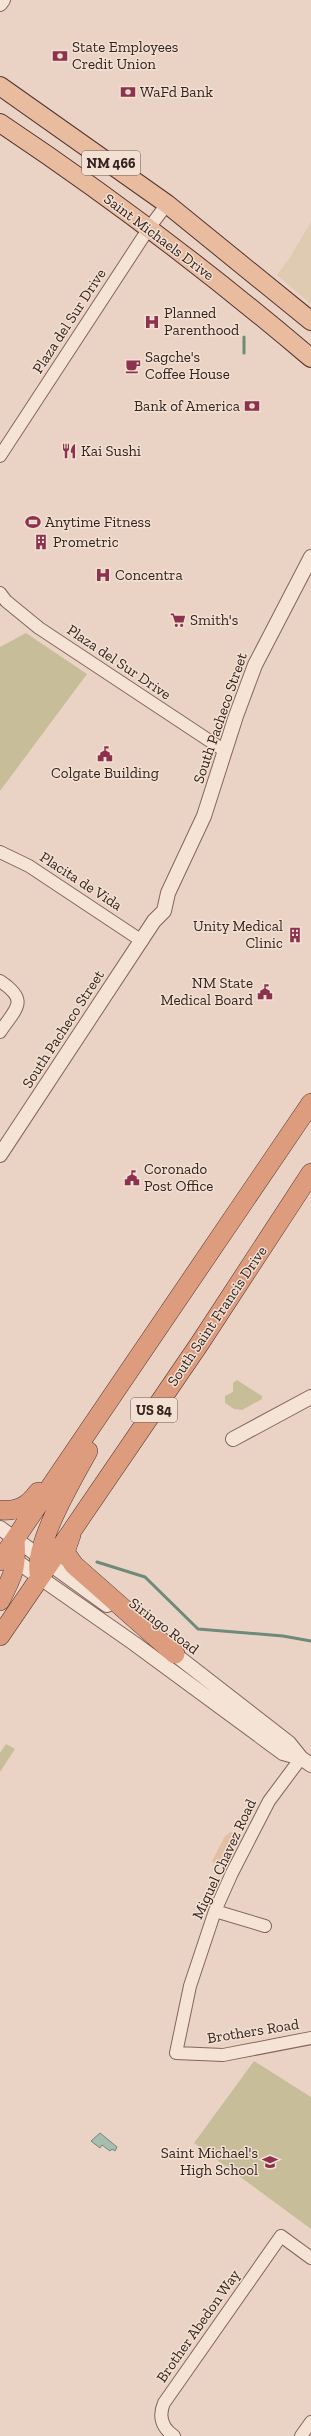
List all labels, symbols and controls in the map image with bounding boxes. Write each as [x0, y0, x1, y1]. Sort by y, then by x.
place label: State Employees Credit Union [72, 38, 178, 73]
bank icon: State Employees Credit Union [51, 47, 69, 65]
bank icon: WaFd Bank [119, 83, 137, 101]
place label: WaFd Bank [140, 83, 213, 101]
road number: NM 466 [82, 151, 140, 175]
street label: Saint Michaels Drive [100, 190, 218, 284]
street label: Plaza del Sur Drive [28, 265, 110, 377]
place label: Planned Parenthood [164, 304, 240, 339]
hospital icon: Planned Parenthood [143, 313, 161, 331]
place label: Sagche's Coffee House [145, 348, 230, 383]
cafe icon: Sagche's Coffee House [124, 357, 142, 375]
place label: Bank of America [134, 397, 240, 415]
bank icon: Bank of America [243, 397, 261, 415]
restaurant icon: Kai Sushi [60, 442, 78, 460]
place label: Kai Sushi [81, 442, 141, 460]
sports icon: Anytime Fitness [24, 513, 42, 531]
place label: Anytime Fitness [45, 513, 151, 531]
building icon: Prometric [32, 533, 50, 551]
place label: Prometric [53, 533, 119, 551]
hospital icon: Concentra [94, 566, 112, 584]
place label: Concentra [115, 566, 183, 584]
supermarket icon: Smith's [169, 611, 187, 629]
place label: Smith's [190, 611, 238, 629]
street label: Plaza del Sur Drive [64, 621, 174, 703]
street label: South Pacheco Street [189, 650, 251, 786]
public building icon: Colgate Building [96, 745, 114, 763]
place label: Colgate Building [51, 764, 159, 782]
street label: Placita de Vida [36, 848, 126, 914]
place label: Unity Medical Clinic [193, 917, 283, 952]
building icon: Unity Medical Clinic [286, 926, 304, 944]
street label: South Pacheco Street [18, 966, 108, 1091]
place label: NM State Medical Board [161, 974, 254, 1009]
public building icon: NM State Medical Board [256, 983, 274, 1001]
place label: Coronado Post Office [144, 1160, 213, 1195]
public building icon: Coronado Post Office [123, 1169, 141, 1187]
street label: South Saint Francis Drive [163, 1242, 271, 1390]
road number: US 84 [131, 1398, 177, 1422]
street label: Siringo Road [125, 1594, 203, 1659]
street label: Miguel Chavez Road [188, 1795, 260, 1922]
street label: Brothers Road [206, 2015, 301, 2047]
place label: Saint Michael's High School [161, 2144, 258, 2179]
school or university icon: Saint Michael's High School [261, 2153, 279, 2171]
street label: Brother Abedon Way [152, 2266, 244, 2386]

